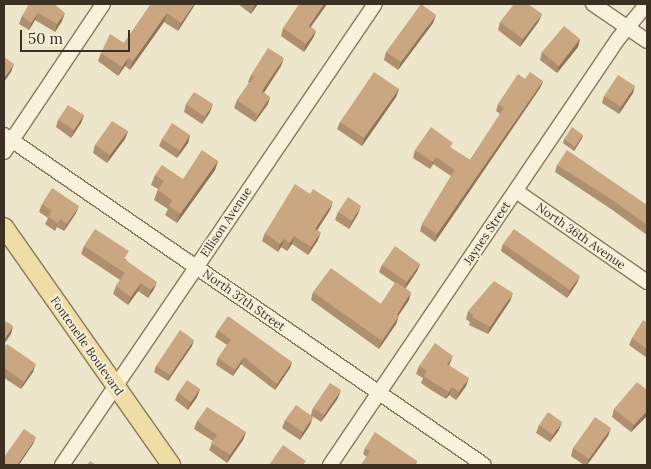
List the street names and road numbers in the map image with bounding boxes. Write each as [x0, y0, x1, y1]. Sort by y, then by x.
street label: Ellison Avenue [197, 184, 255, 260]
street label: Jaynes Street [461, 199, 513, 267]
street label: North 36th Avenue [534, 200, 628, 272]
street label: North 37th Street [200, 266, 288, 334]
street label: Fontenelle Boulevard [47, 294, 127, 398]

